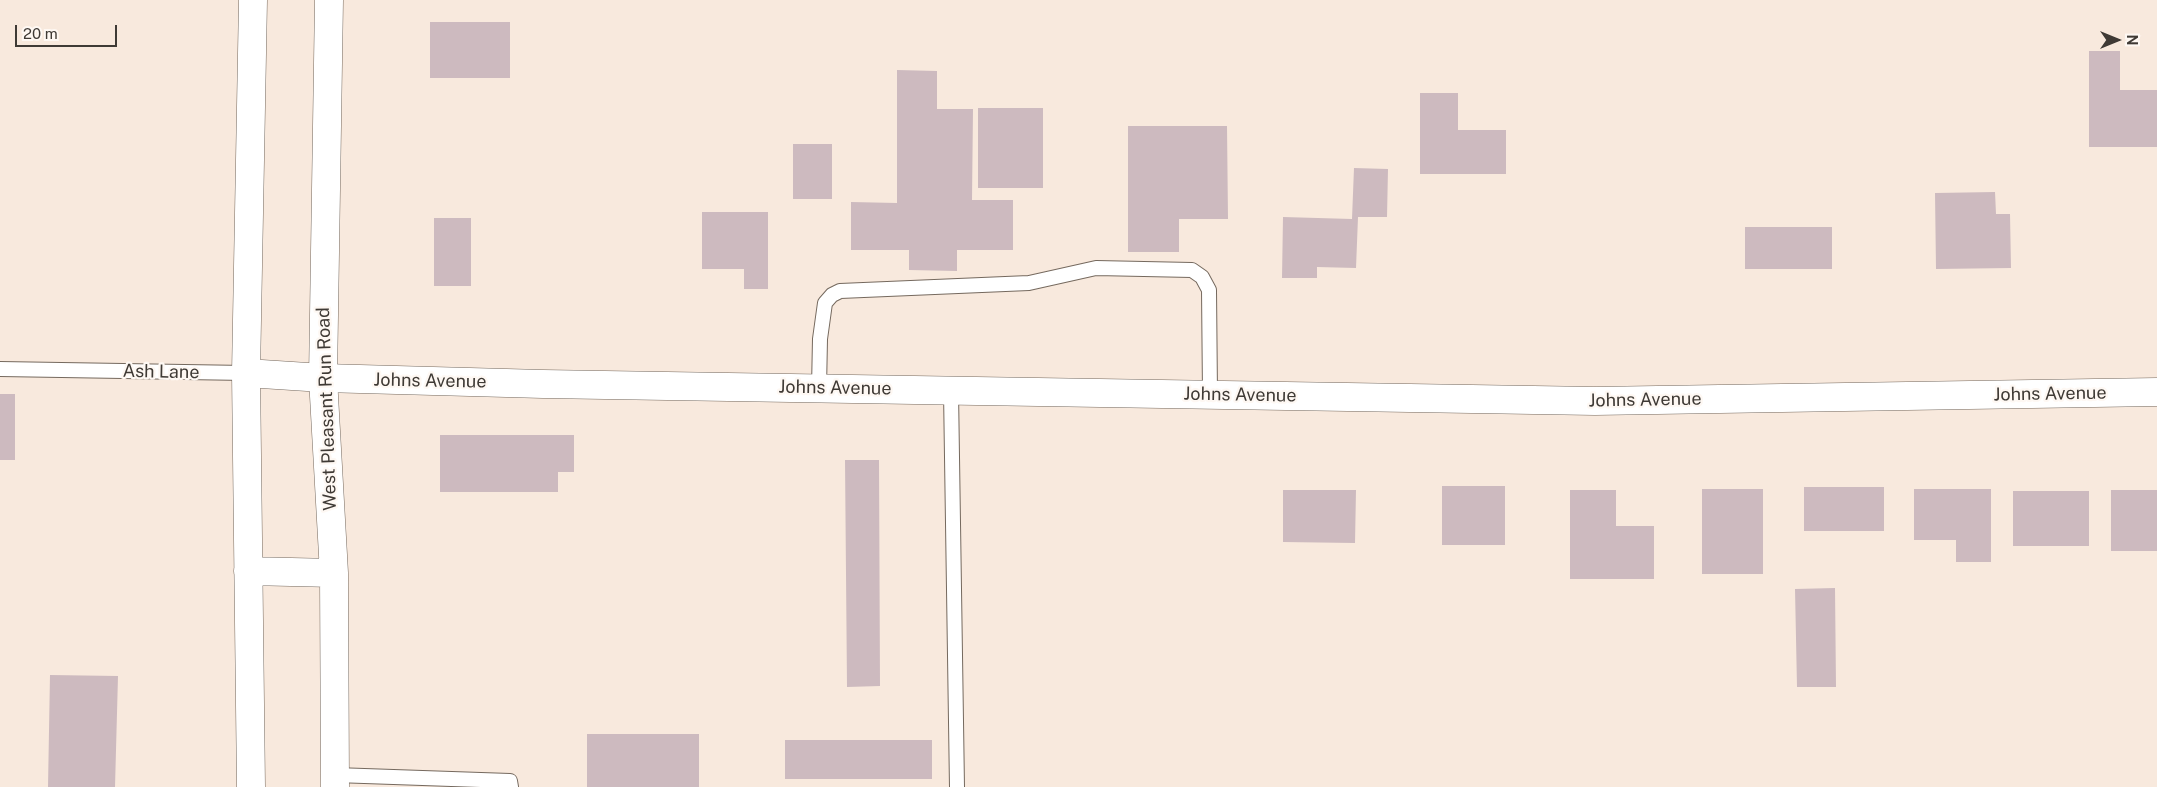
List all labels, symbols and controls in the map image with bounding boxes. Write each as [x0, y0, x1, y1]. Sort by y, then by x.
scale bar [18, 15, 120, 47]
north arrow [2092, 15, 2142, 65]
text: 20 m [23, 25, 58, 42]
text: N [2124, 35, 2140, 45]
street label: West Pleasant Run Road [313, 307, 341, 511]
street label: Ash Lane [122, 361, 200, 383]
street label: Johns Avenue [373, 369, 487, 393]
street label: Johns Avenue [778, 376, 892, 400]
street label: Johns Avenue [1993, 382, 2107, 406]
street label: Johns Avenue [1183, 383, 1297, 407]
street label: Johns Avenue [1588, 388, 1702, 412]

